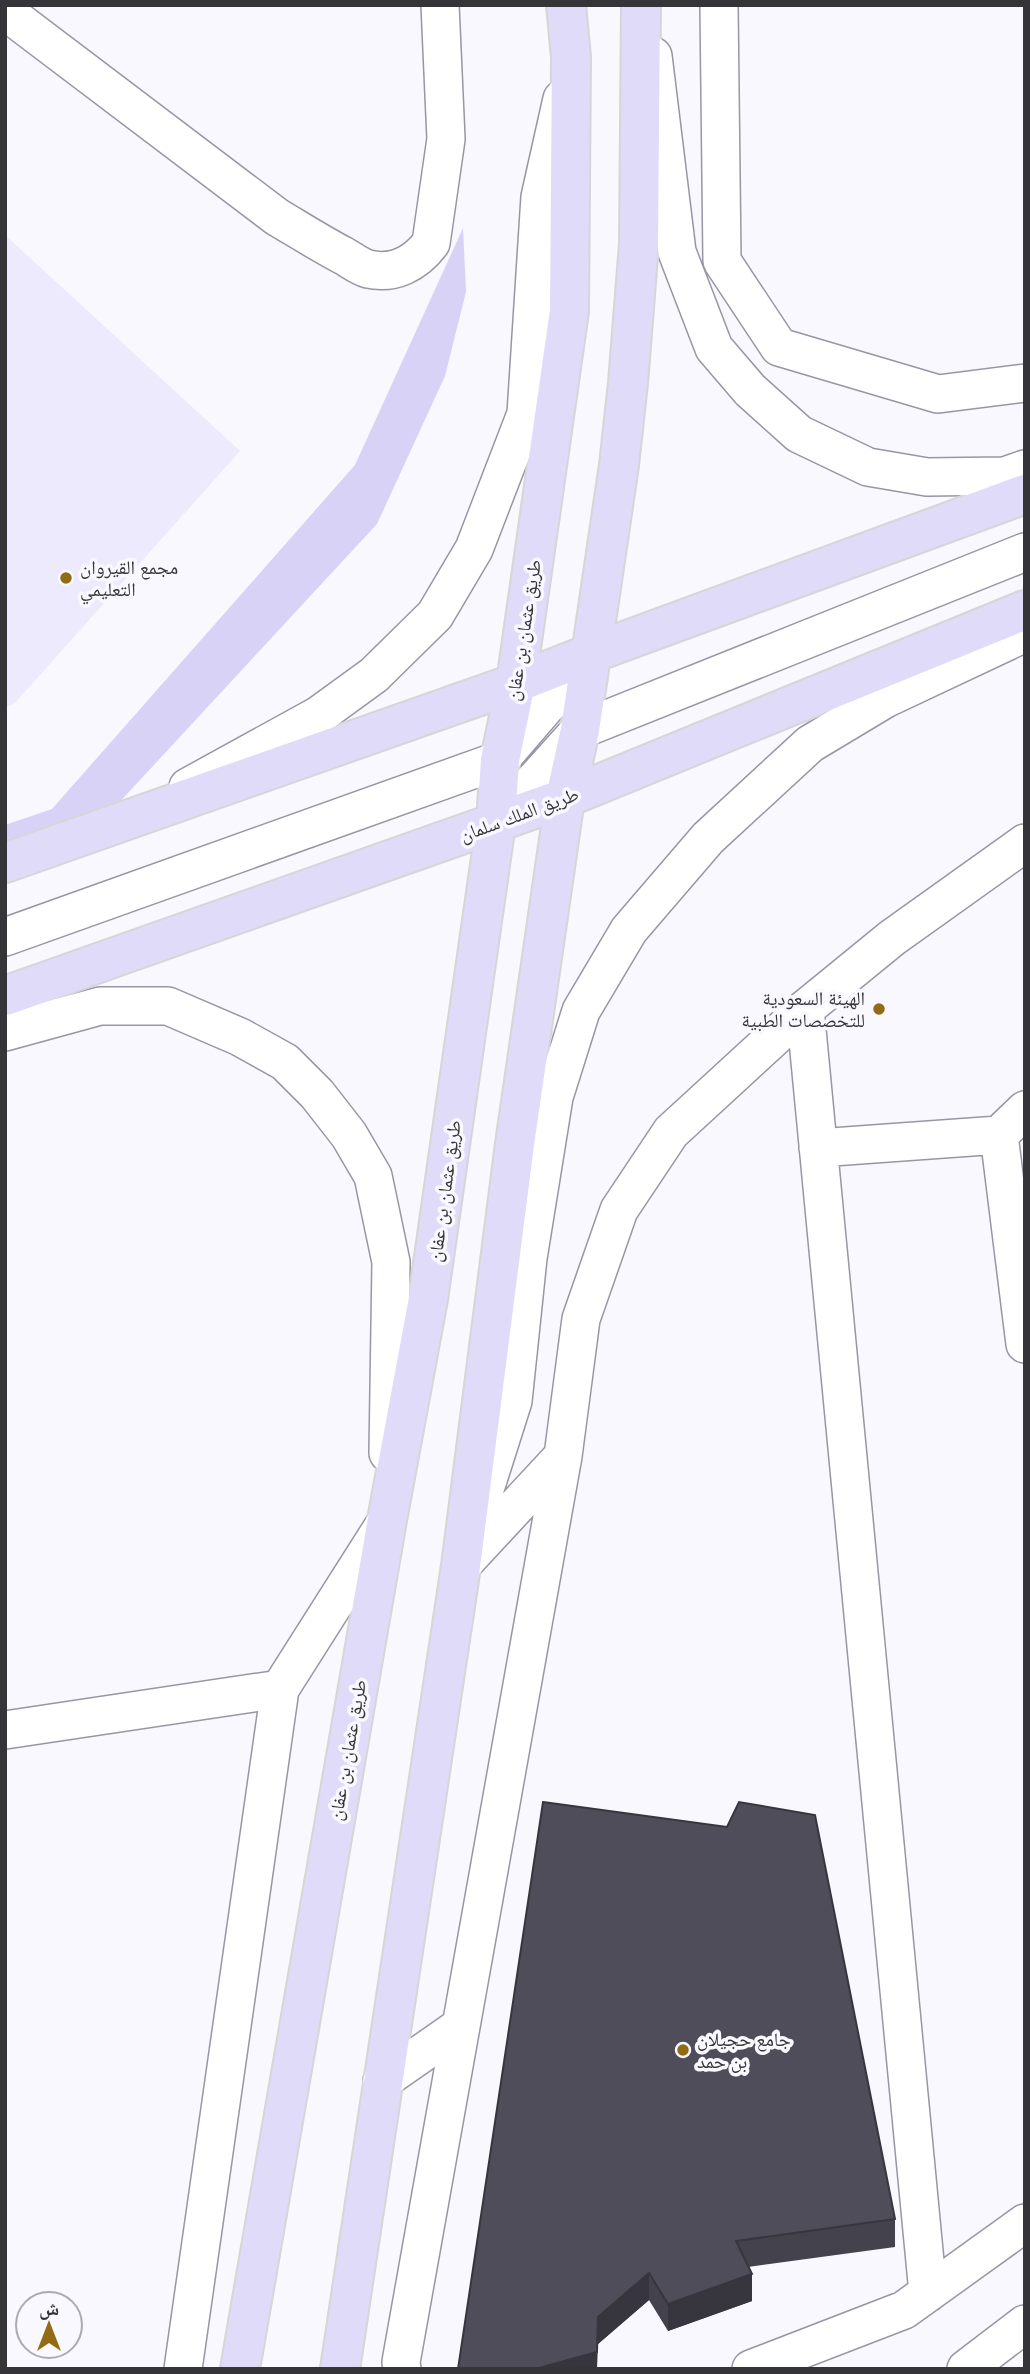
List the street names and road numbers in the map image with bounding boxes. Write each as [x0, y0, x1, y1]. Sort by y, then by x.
street label: طريق عثمان بن عفان [501, 558, 546, 702]
street label: طريق الملك سلمان [457, 782, 582, 847]
street label: طريق عثمان بن عفان [423, 1119, 466, 1263]
street label: طريق عثمان بن عفان [324, 1678, 371, 1822]

